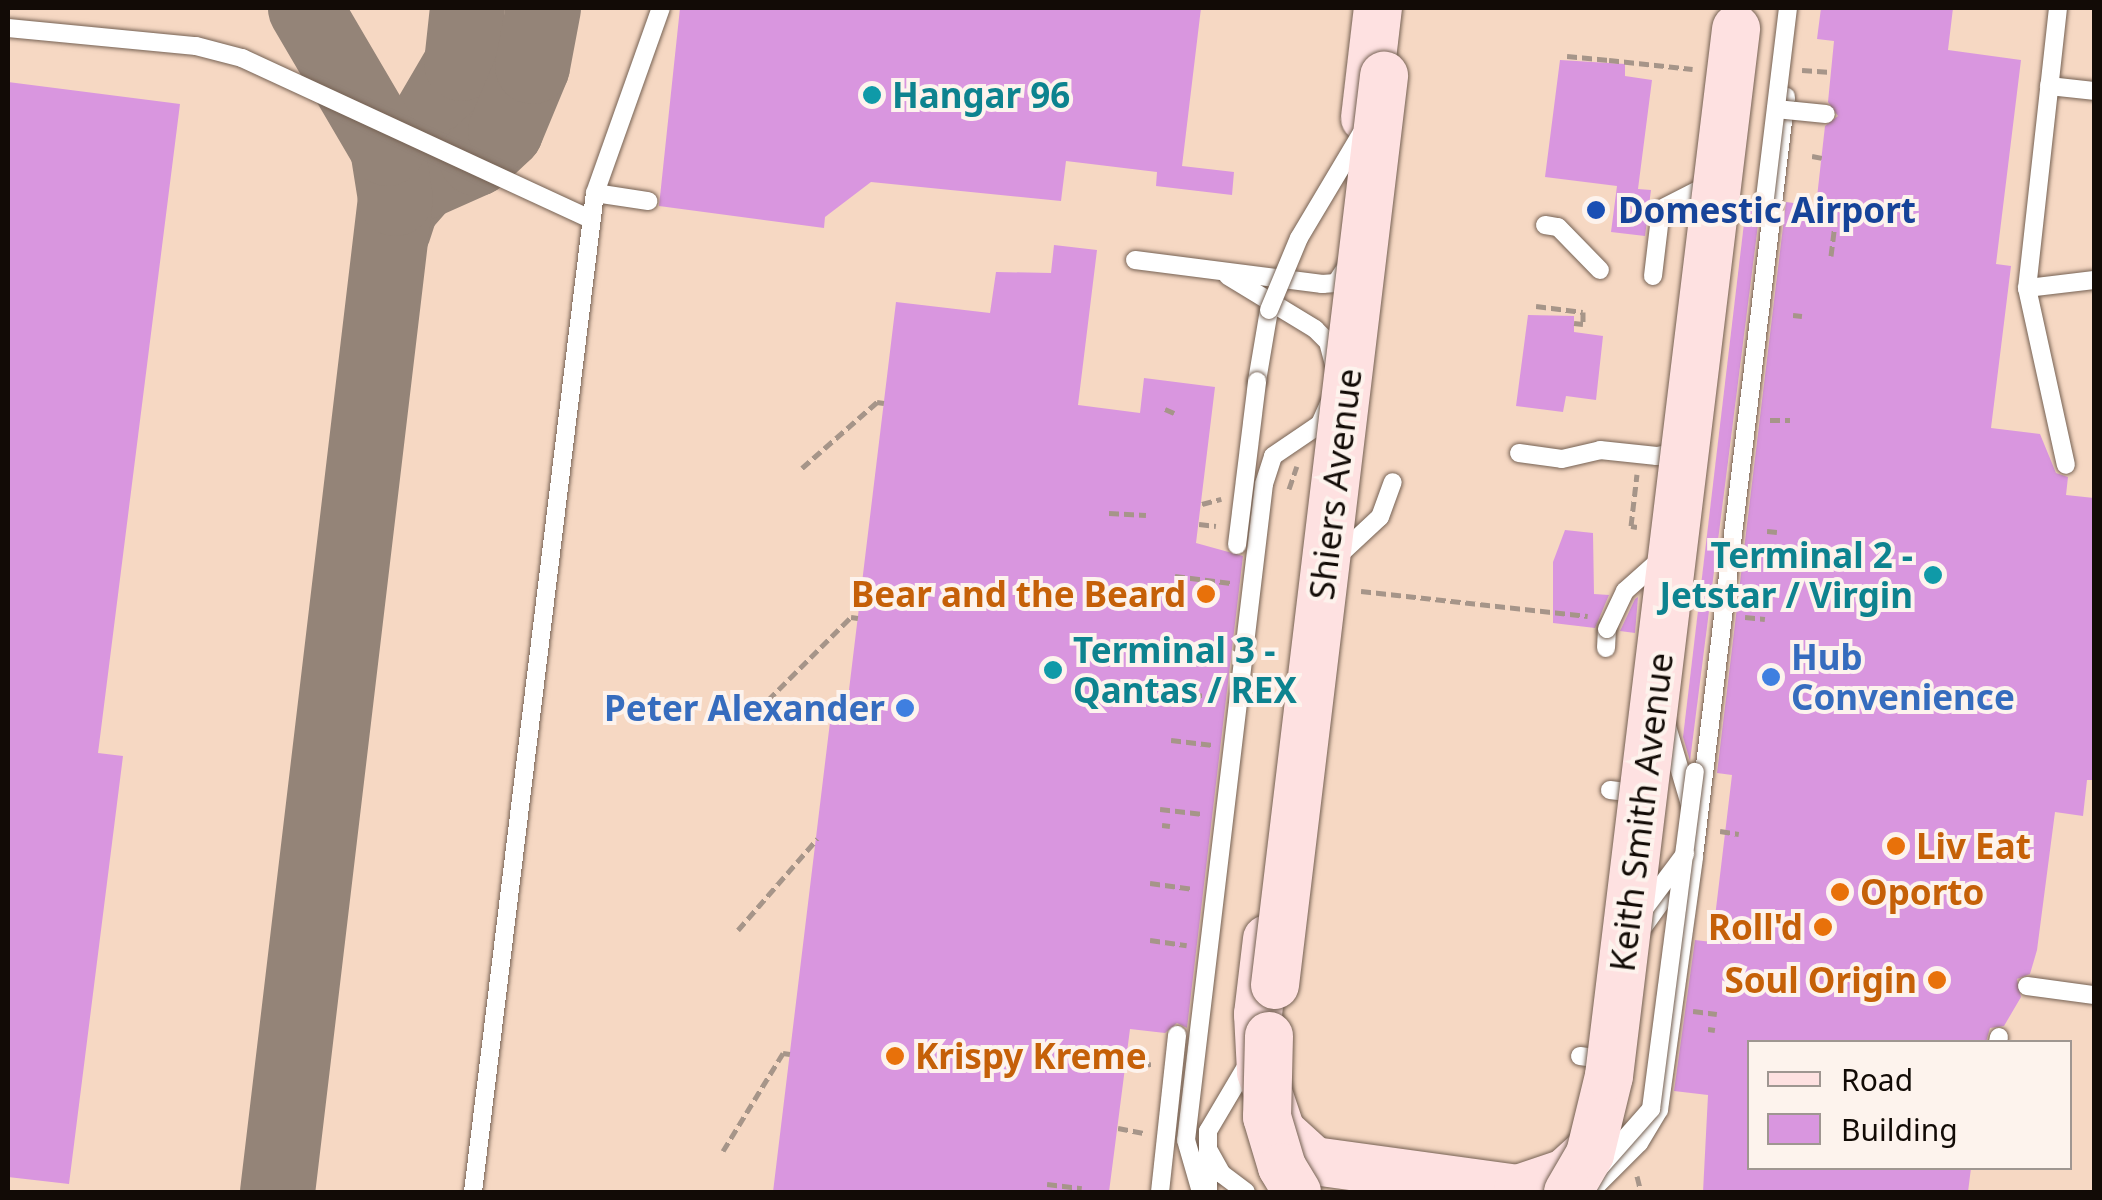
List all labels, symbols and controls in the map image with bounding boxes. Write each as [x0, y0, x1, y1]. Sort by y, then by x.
place label: Hangar 96 [892, 74, 1070, 116]
marker: Hangar 96 [861, 84, 883, 106]
place label: Domestic Airport [1618, 189, 1916, 231]
marker: Domestic Airport [1583, 197, 1609, 223]
street label: Shiers Avenue [1300, 366, 1370, 602]
place label: Terminal 2 - Jetstar / Virgin [1659, 534, 1913, 616]
marker: Terminal 2 - Jetstar / Virgin [1922, 564, 1944, 586]
place label: Bear and the Beard [851, 573, 1186, 615]
marker: Bear and the Beard [1195, 583, 1217, 605]
place label: Terminal 3 - Qantas / REX [1073, 629, 1297, 711]
place label: Hub Convenience [1791, 636, 2015, 718]
street label: Keith Smith Avenue [1601, 650, 1681, 974]
marker: Terminal 3 - Qantas / REX [1042, 659, 1064, 681]
marker: Hub Convenience [1760, 666, 1782, 688]
place label: Peter Alexander [604, 687, 885, 729]
marker: Peter Alexander [894, 697, 916, 719]
place label: Liv Eat [1916, 825, 2031, 867]
marker: Liv Eat [1885, 835, 1907, 857]
place label: Oporto [1860, 871, 1984, 913]
marker: Oporto [1829, 881, 1851, 903]
place label: Roll'd [1708, 906, 1803, 948]
marker: Roll'd [1812, 916, 1834, 938]
place label: Soul Origin [1724, 959, 1917, 1001]
marker: Soul Origin [1926, 969, 1948, 991]
place label: Krispy Kreme [915, 1035, 1147, 1077]
legend [1747, 1040, 2072, 1170]
marker: Krispy Kreme [884, 1045, 906, 1067]
text: Road [1841, 1059, 1913, 1100]
text: Building [1841, 1109, 1958, 1150]

